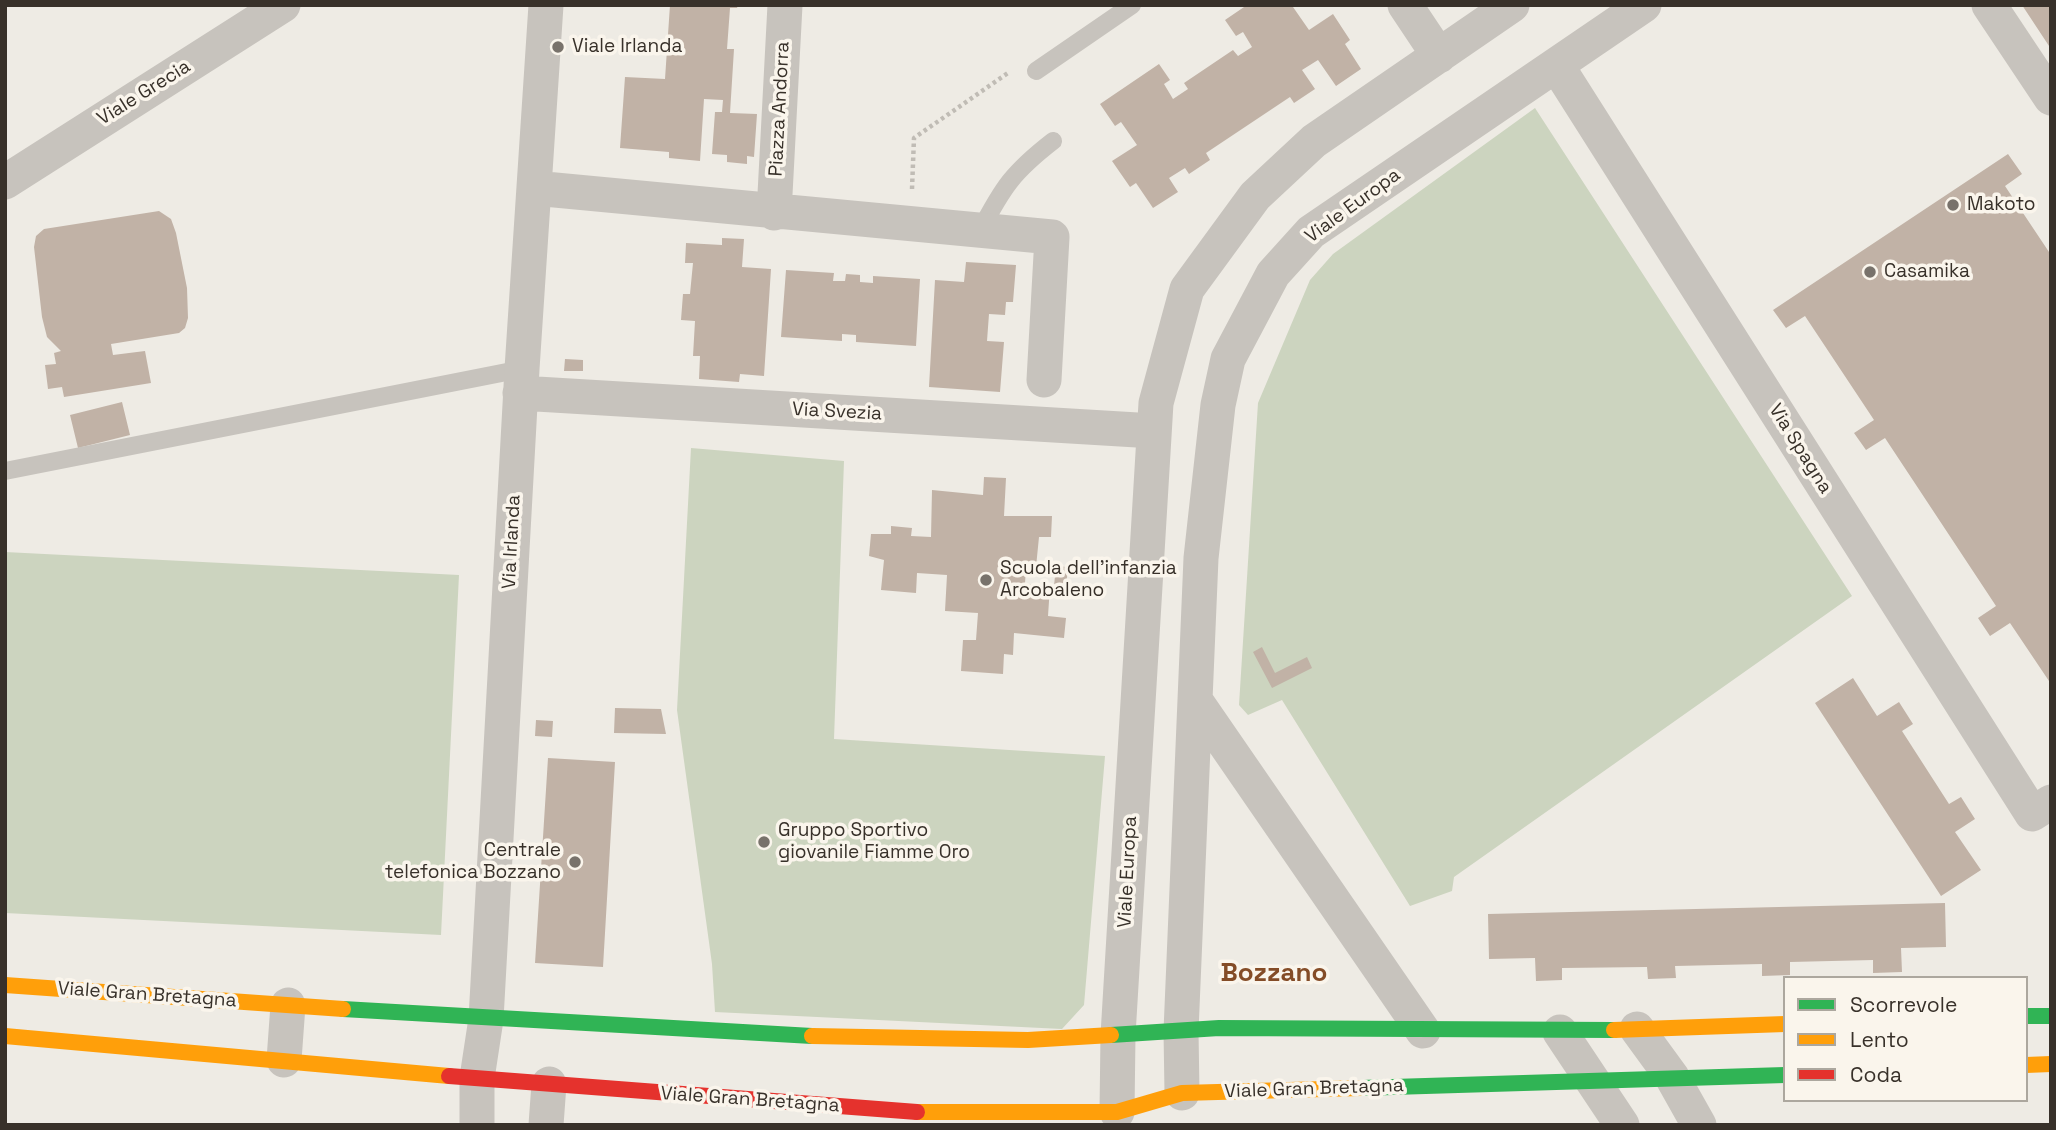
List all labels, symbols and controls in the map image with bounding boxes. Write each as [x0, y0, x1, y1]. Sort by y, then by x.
place label: Viale Irlanda [572, 36, 682, 58]
marker: Viale Irlanda [550, 39, 566, 55]
street label: Piazza Andorra [765, 41, 795, 177]
street label: Viale Grecia [93, 55, 195, 131]
street label: Viale Europa [1301, 164, 1405, 248]
place label: Makoto [1967, 194, 2036, 216]
marker: Makoto [1945, 197, 1961, 213]
place label: Casamika [1884, 261, 1970, 283]
marker: Casamika [1862, 264, 1878, 280]
street label: Via Svezia [791, 398, 883, 426]
street label: Via Spagna [1763, 400, 1837, 498]
street label: Via Irlanda [498, 494, 526, 590]
place label: Scuola dell'infanzia Arcobaleno [1000, 558, 1177, 602]
marker: Scuola dell'infanzia Arcobaleno [978, 572, 994, 588]
street label: Viale Europa [1114, 815, 1142, 929]
place label: Gruppo Sportivo giovanile Fiamme Oro [778, 820, 970, 864]
marker: Gruppo Sportivo giovanile Fiamme Oro [756, 834, 772, 850]
place label: Centrale telefonica Bozzano [385, 840, 561, 884]
marker: Centrale telefonica Bozzano [567, 854, 583, 870]
district label: Bozzano [1221, 958, 1327, 990]
legend [1783, 976, 2028, 1102]
street label: Viale Gran Bretagna [57, 977, 237, 1013]
text: Scorrevole [1850, 991, 1957, 1018]
text: Lento [1850, 1026, 1909, 1053]
text: Coda [1850, 1061, 1902, 1088]
street label: Viale Gran Bretagna [1224, 1074, 1404, 1104]
street label: Viale Gran Bretagna [660, 1082, 840, 1118]

